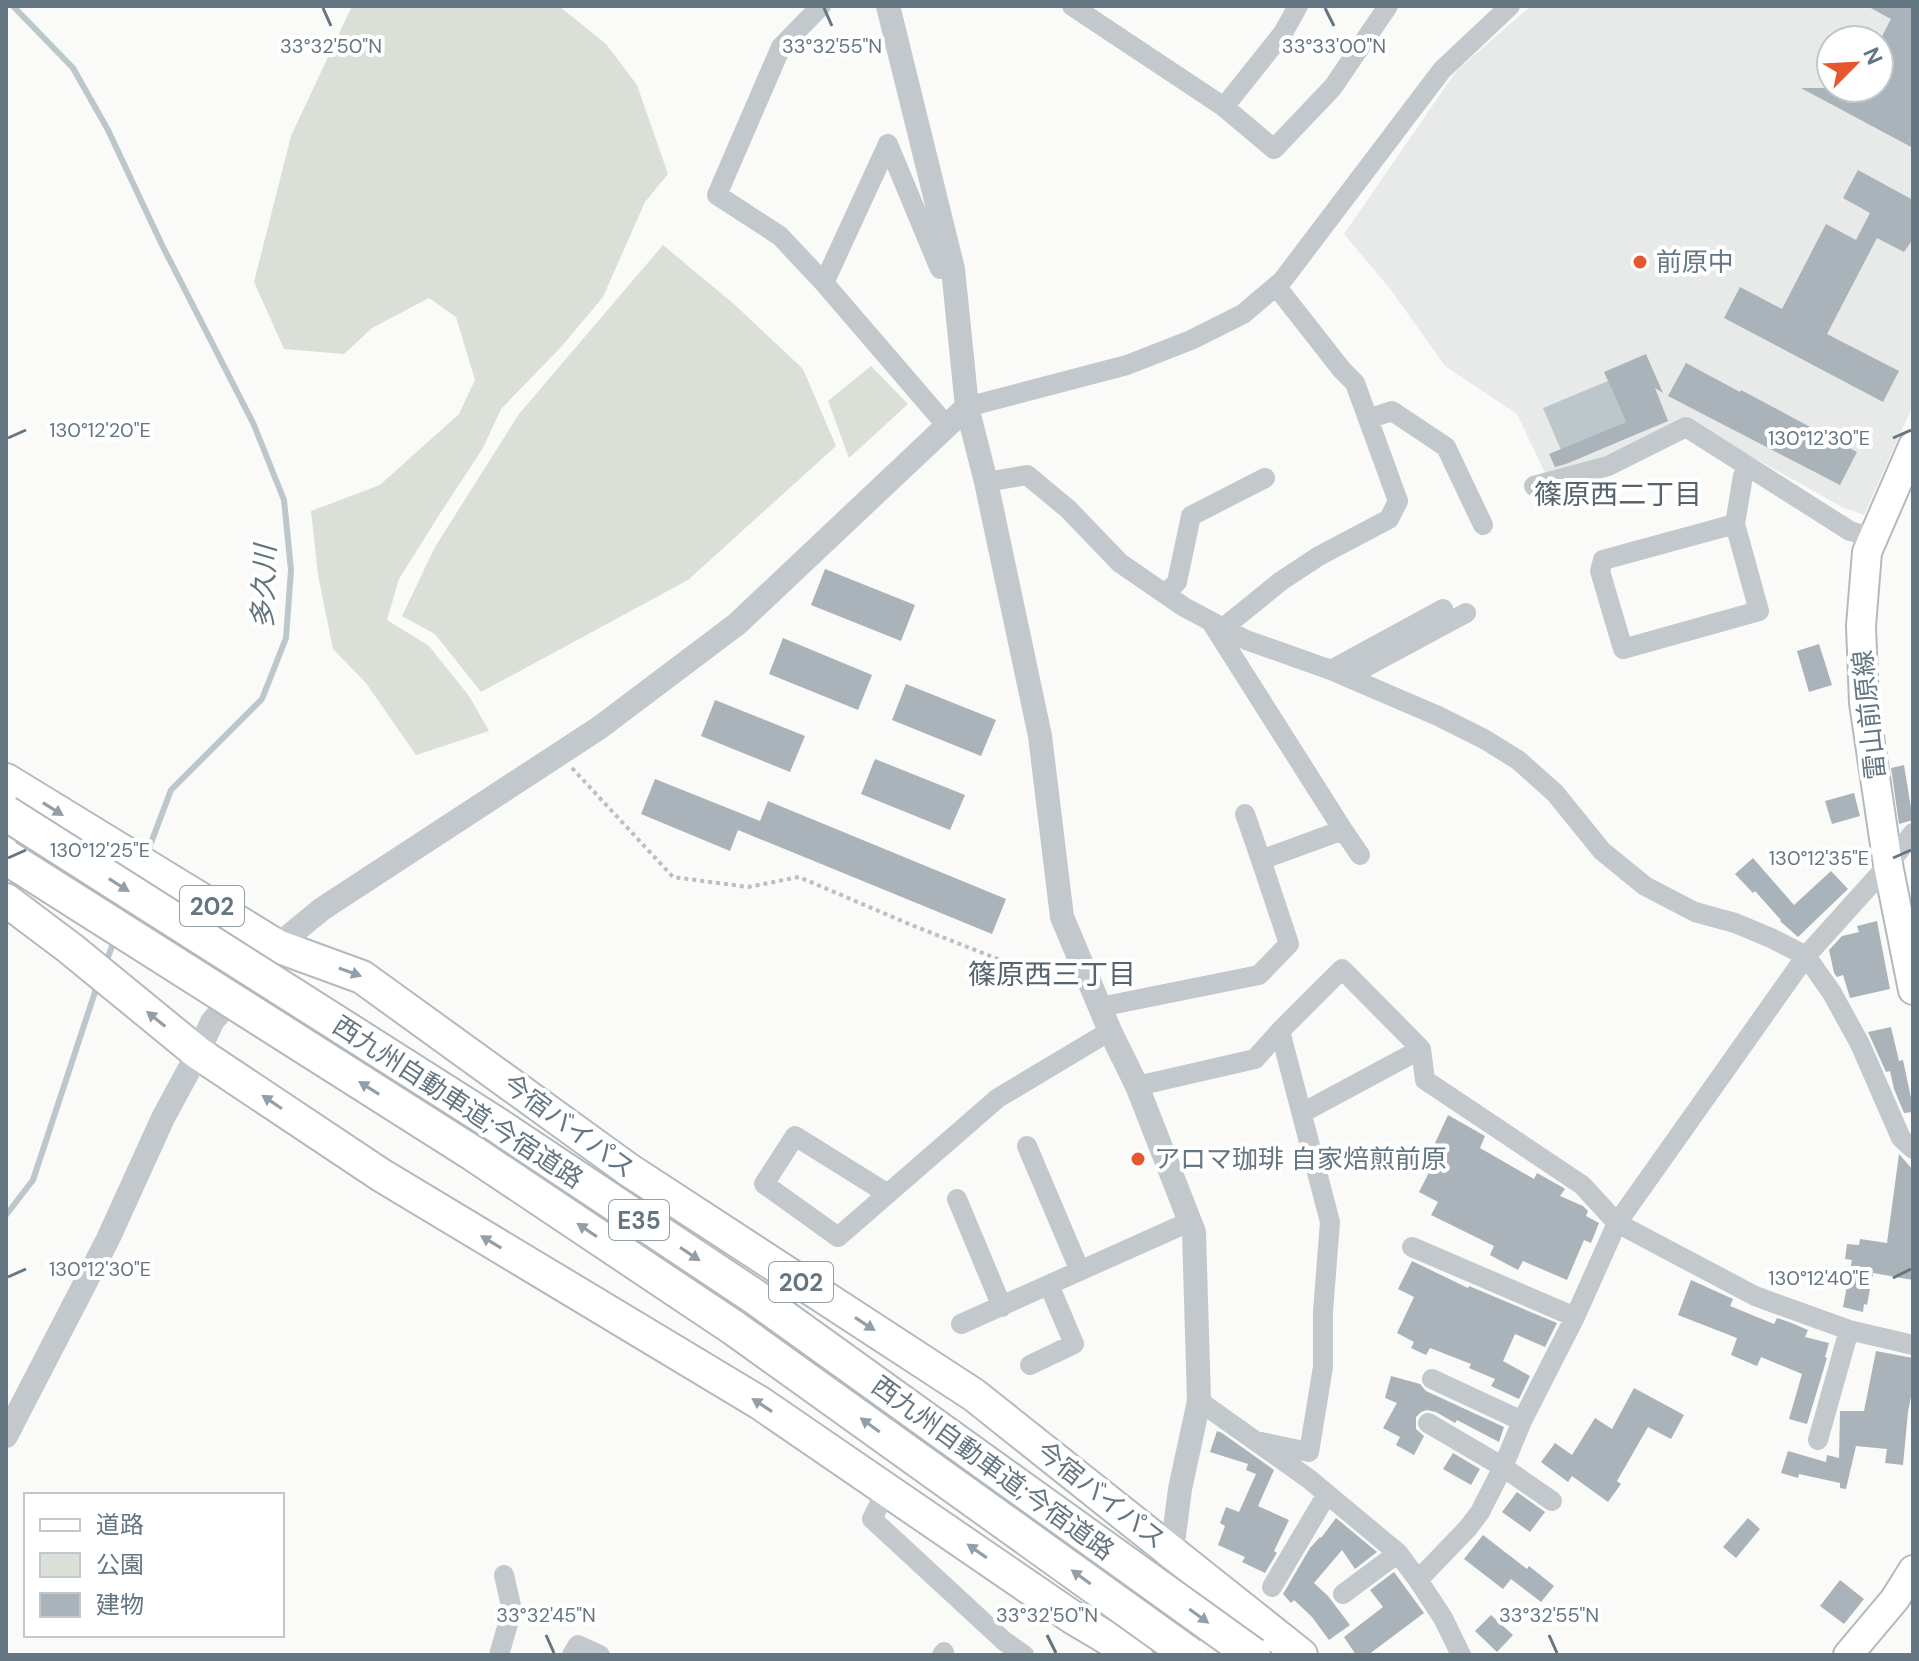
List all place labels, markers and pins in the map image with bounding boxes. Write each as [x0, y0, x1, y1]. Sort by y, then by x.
place label: 前原中 [1656, 245, 1734, 279]
marker: 前原中 [1631, 253, 1649, 271]
place label: アロマ珈琲 自家焙煎前原 [1154, 1142, 1447, 1176]
marker: アロマ珈琲 自家焙煎前原 [1129, 1150, 1147, 1168]

